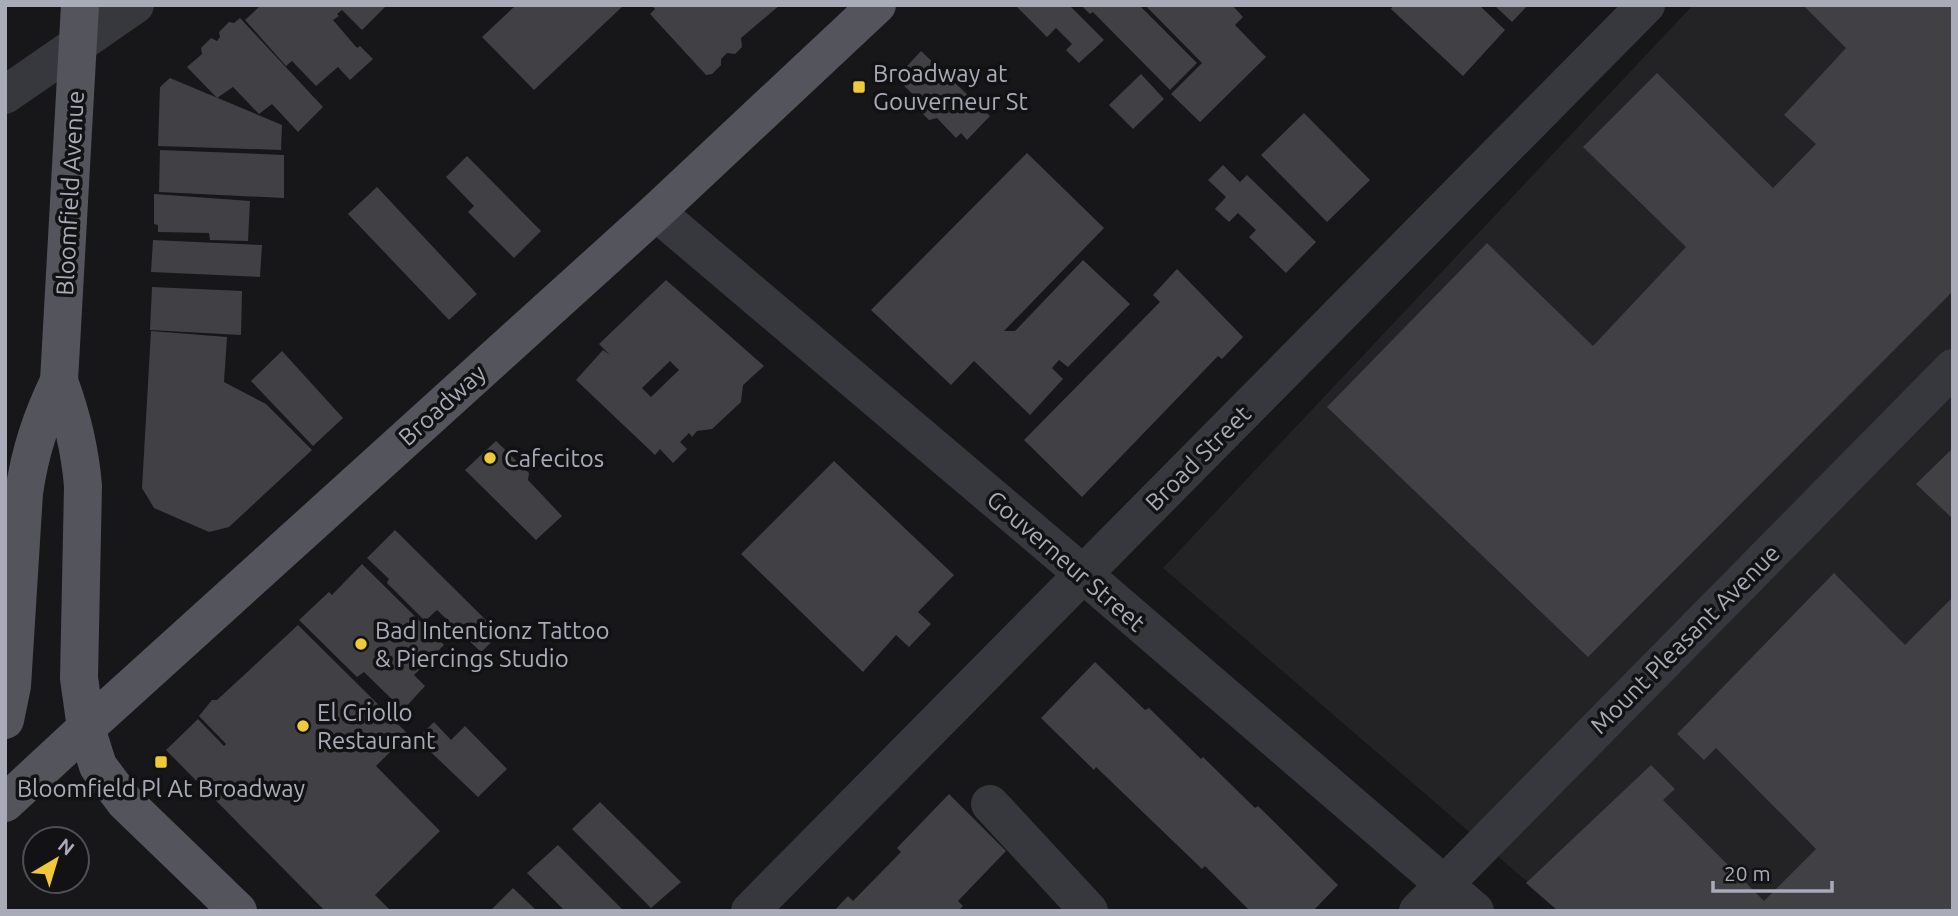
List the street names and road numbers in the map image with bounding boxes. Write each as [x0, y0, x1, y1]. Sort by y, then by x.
street label: Bloomfield Avenue [51, 90, 89, 296]
street label: Broadway [393, 359, 491, 451]
street label: Broad Street [1140, 400, 1256, 516]
street label: Gouverneur Street [982, 485, 1151, 637]
street label: Mount Pleasant Avenue [1585, 539, 1785, 739]

